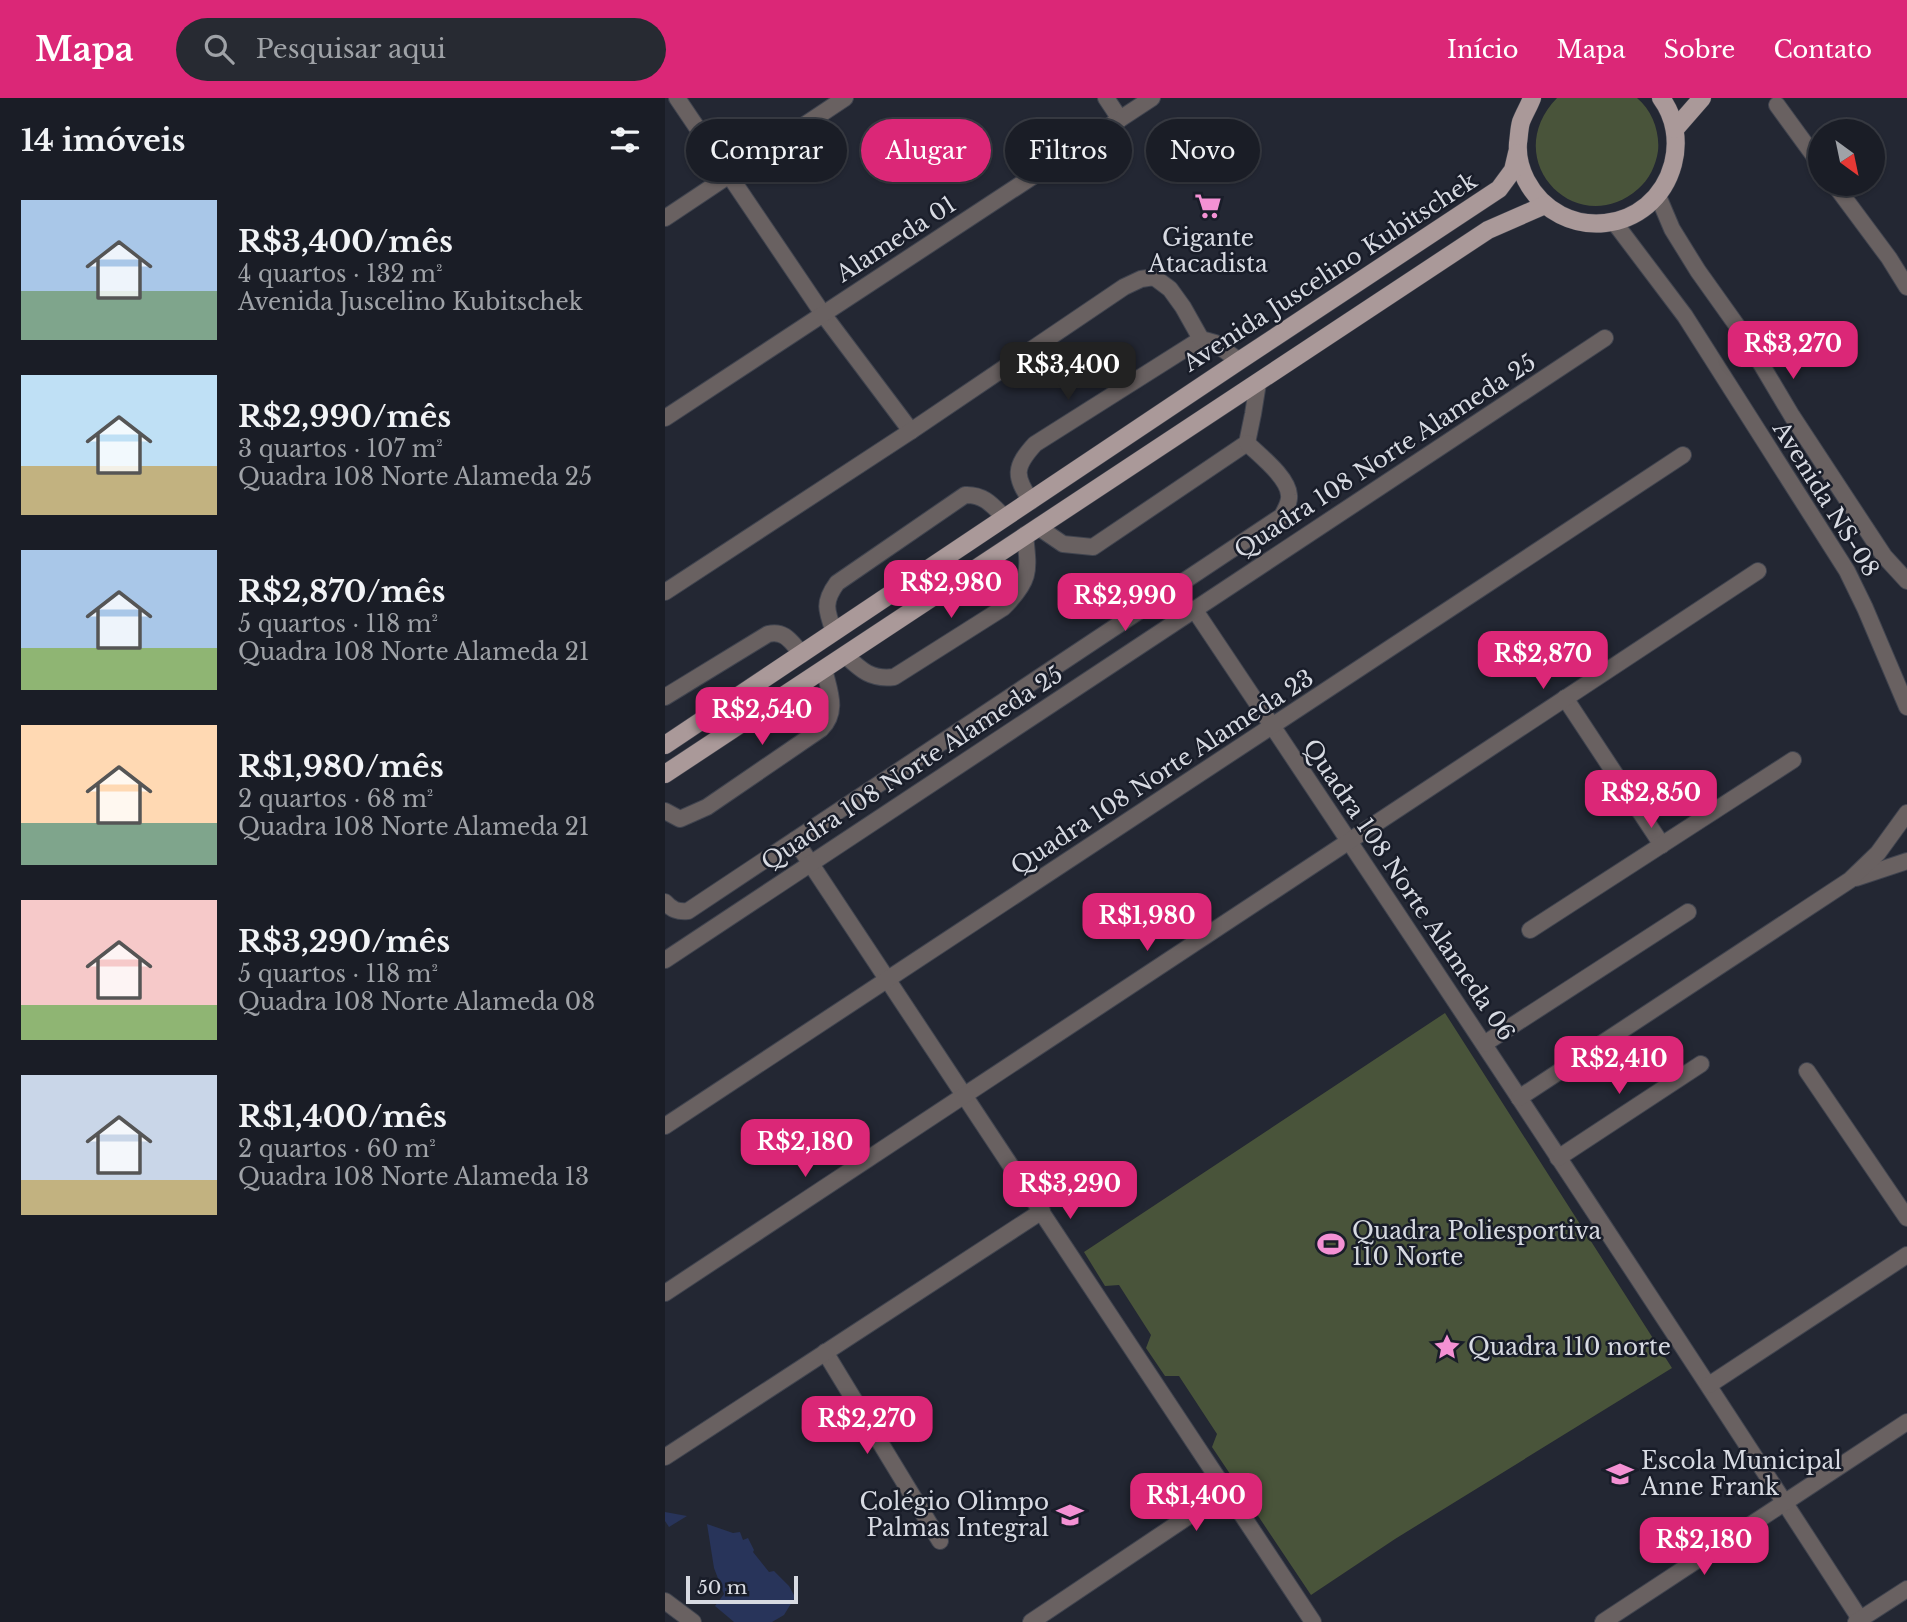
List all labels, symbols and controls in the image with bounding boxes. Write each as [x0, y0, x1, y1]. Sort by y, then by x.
search box [176, 18, 666, 81]
text: Mapa [35, 29, 134, 70]
icon: search [200, 30, 238, 68]
text: Pesquisar aqui [256, 33, 446, 65]
text: Início [1447, 35, 1519, 64]
text: Mapa [1557, 35, 1626, 64]
text: Sobre [1664, 35, 1735, 64]
text: Contato [1773, 35, 1872, 64]
chip: Comprar [686, 119, 847, 182]
chip: Alugar [861, 119, 991, 182]
chip: Filtros [1005, 119, 1132, 182]
chip: Novo [1146, 119, 1260, 182]
north arrow [1808, 119, 1885, 196]
map controls [1808, 119, 1885, 196]
icon: filters [606, 121, 644, 159]
text: 14 imóveis [21, 122, 186, 159]
street label: Avenida Juscelino Kubitschek [1177, 166, 1483, 378]
street label: Alameda 01 [830, 190, 961, 289]
supermarket icon: Gigante Atacadista [1193, 191, 1223, 221]
text: R$3,400/mês [238, 223, 453, 260]
place label: Gigante Atacadista [1147, 224, 1268, 278]
icon: home [77, 228, 161, 312]
text: 4 quartos · 132 m² [238, 260, 443, 288]
text: Avenida Juscelino Kubitschek [238, 288, 583, 316]
pin: R$3,270 [1728, 322, 1858, 381]
text: R$3,270 [1744, 330, 1842, 358]
pin: R$3,400 [1003, 342, 1133, 402]
street label: Quadra 108 Norte Alameda 25 [1229, 348, 1541, 564]
text: R$3,400 [1016, 351, 1120, 379]
text: R$2,990/mês [238, 398, 451, 435]
icon: home [77, 403, 161, 487]
street label: Avenida NS-08 [1766, 415, 1885, 582]
text: 3 quartos · 107 m² [238, 435, 443, 463]
text: Quadra 108 Norte Alameda 25 [238, 463, 592, 491]
pin: R$2,980 [886, 560, 1016, 620]
text: R$2,980 [900, 569, 1002, 597]
text: R$2,870/mês [238, 573, 445, 610]
pin: R$2,990 [1060, 574, 1190, 633]
icon: home [77, 578, 161, 662]
text: R$2,990 [1074, 582, 1176, 610]
text: 5 quartos · 118 m² [238, 610, 438, 638]
pin: R$2,870 [1478, 632, 1608, 691]
text: Quadra 108 Norte Alameda 21 [238, 638, 589, 666]
text: R$2,870 [1494, 640, 1592, 668]
street label: Quadra 108 Norte Alameda 25 [756, 660, 1068, 876]
street label: Quadra 108 Norte Alameda 23 [1005, 664, 1319, 880]
pin: R$2,540 [697, 688, 827, 747]
text: R$2,540 [712, 696, 812, 724]
street label: Quadra 108 Norte Alameda 06 [1297, 734, 1521, 1046]
text: R$1,980/mês [238, 748, 444, 785]
icon: home [77, 753, 161, 837]
pin: R$2,850 [1586, 770, 1716, 830]
text: R$2,850 [1601, 779, 1701, 807]
text: 2 quartos · 68 m² [238, 785, 433, 813]
text: Quadra 108 Norte Alameda 21 [238, 813, 589, 841]
pin: R$1,980 [1082, 894, 1212, 953]
text: R$1,980 [1098, 902, 1196, 930]
text: R$3,290/mês [238, 923, 450, 960]
icon: home [77, 928, 161, 1012]
text: 5 quartos · 118 m² [238, 960, 438, 988]
text: Quadra 108 Norte Alameda 08 [238, 988, 595, 1016]
pin: R$2,410 [1554, 1037, 1684, 1096]
text: R$2,410 [1570, 1045, 1668, 1073]
text: R$1,400/mês [238, 1098, 447, 1135]
icon: home [77, 1103, 161, 1187]
pin: R$2,180 [740, 1119, 870, 1179]
text: R$2,180 [757, 1128, 853, 1156]
text: 2 quartos · 60 m² [238, 1135, 436, 1163]
pin: R$3,290 [1005, 1162, 1135, 1221]
text: Quadra 108 Norte Alameda 13 [238, 1163, 589, 1191]
text: R$3,290 [1019, 1170, 1121, 1198]
place label: Quadra Poliesportiva 110 Norte [1352, 1217, 1601, 1271]
sports icon: Quadra Poliesportiva 110 Norte [1316, 1229, 1346, 1259]
place icon: Quadra 110 norte [1432, 1332, 1462, 1362]
place label: Quadra 110 norte [1468, 1333, 1671, 1361]
pin: R$2,270 [802, 1396, 932, 1456]
text: R$2,270 [818, 1405, 916, 1433]
place label: Escola Municipal Anne Frank [1640, 1447, 1842, 1501]
school or university icon: Escola Municipal Anne Frank [1605, 1459, 1635, 1489]
pin: R$1,400 [1131, 1474, 1261, 1533]
text: R$1,400 [1146, 1482, 1246, 1510]
place label: Colégio Olimpo Palmas Integral [859, 1488, 1049, 1542]
school or university icon: Colégio Olimpo Palmas Integral [1055, 1500, 1085, 1530]
pin: R$2,180 [1639, 1518, 1769, 1577]
text: R$2,180 [1656, 1526, 1752, 1554]
scale bar [686, 1573, 798, 1605]
text: 50 m [697, 1576, 747, 1599]

